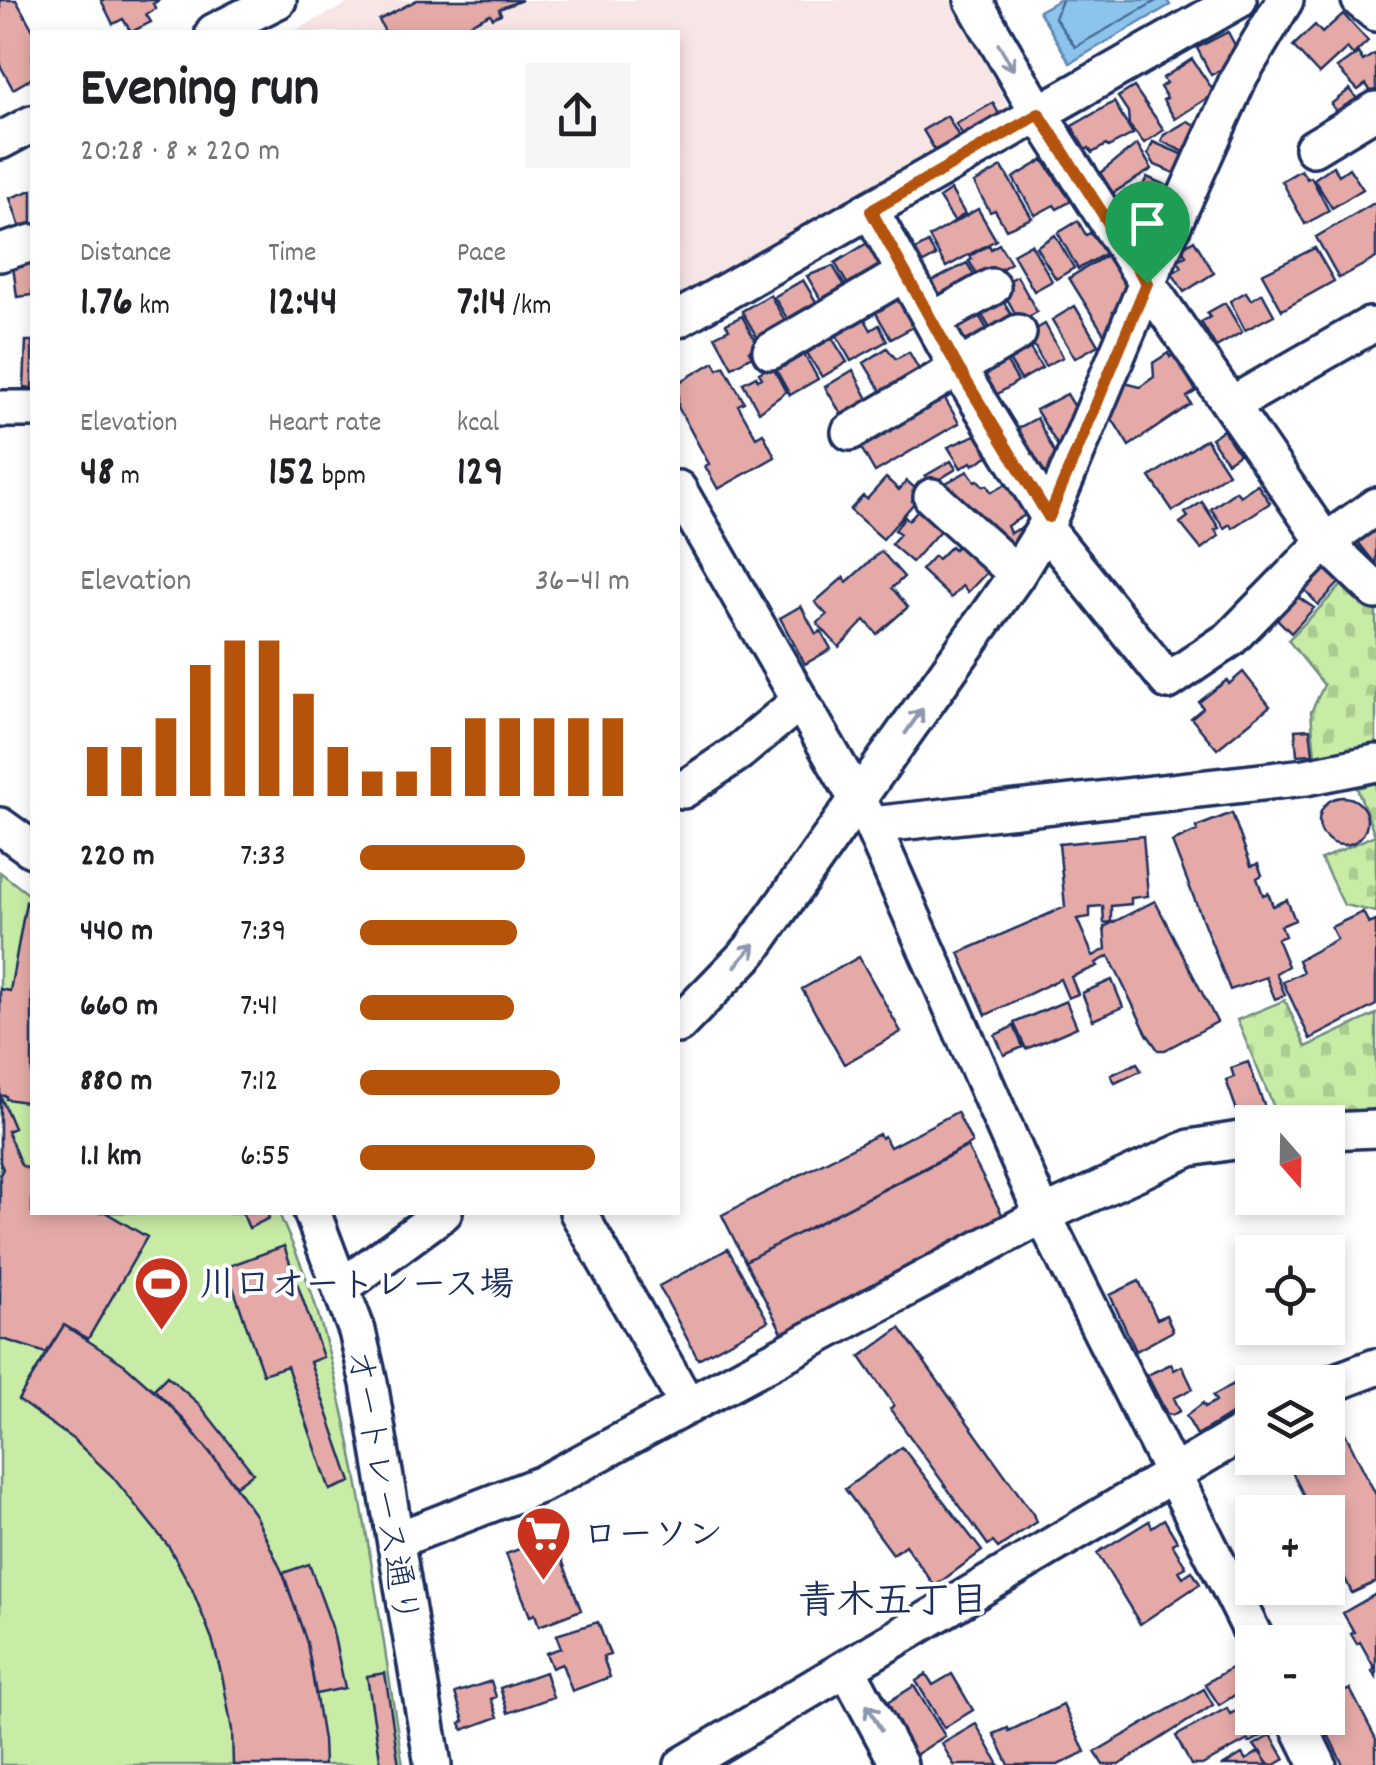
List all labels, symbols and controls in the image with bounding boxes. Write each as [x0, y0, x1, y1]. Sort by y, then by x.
one-way arrow [996, 42, 1016, 71]
text: Evening run [80, 53, 319, 132]
button: share [525, 63, 630, 168]
text: 20:28 · 8 × 220 m [80, 130, 280, 176]
pin [1105, 181, 1190, 284]
icon: arrive [1120, 196, 1175, 251]
text: Distance [80, 235, 171, 275]
text: Time [268, 235, 316, 275]
text: Pace [457, 235, 506, 275]
text: 1.76 [80, 275, 133, 335]
text: 12:44 [268, 275, 338, 335]
text: 7:14 [457, 275, 506, 335]
text: km [133, 288, 170, 328]
text: /km [506, 288, 551, 328]
text: Elevation [80, 405, 177, 445]
text: Heart rate [268, 405, 381, 445]
text: kcal [457, 405, 499, 445]
text: 48 [80, 445, 114, 505]
text: 152 [268, 445, 315, 505]
text: 129 [457, 445, 503, 505]
text: m [114, 458, 140, 498]
text: bpm [315, 458, 366, 498]
text: Elevation [80, 560, 191, 606]
text: 36–41 m [535, 560, 630, 606]
one-way arrow [903, 707, 924, 735]
text: 220 m [80, 835, 155, 881]
text: 7:33 [240, 835, 286, 881]
text: 440 m [80, 910, 153, 956]
text: 7:39 [240, 910, 286, 956]
one-way arrow [733, 943, 756, 968]
text: 660 m [80, 985, 158, 1031]
text: 7:41 [240, 985, 278, 1031]
text: 880 m [80, 1060, 152, 1106]
text: 7:12 [240, 1060, 279, 1106]
north arrow [1235, 1105, 1345, 1215]
map controls [1235, 1105, 1345, 1735]
text: 1.1 km [80, 1135, 142, 1181]
text: 6:55 [240, 1135, 291, 1181]
button: locate [1235, 1235, 1345, 1345]
sports icon: 川口オートレース場 [131, 1253, 191, 1332]
place label: 川口オートレース場 [200, 1263, 514, 1313]
street label: オートレース通り [330, 1345, 428, 1629]
button: layers [1235, 1365, 1345, 1475]
button: + [1235, 1495, 1345, 1605]
supermarket icon: ローソン [514, 1503, 574, 1582]
place label: ローソン [583, 1513, 723, 1563]
district label: 青木五丁目 [798, 1577, 988, 1632]
button: − [1235, 1625, 1345, 1735]
one-way arrow [863, 1703, 883, 1733]

